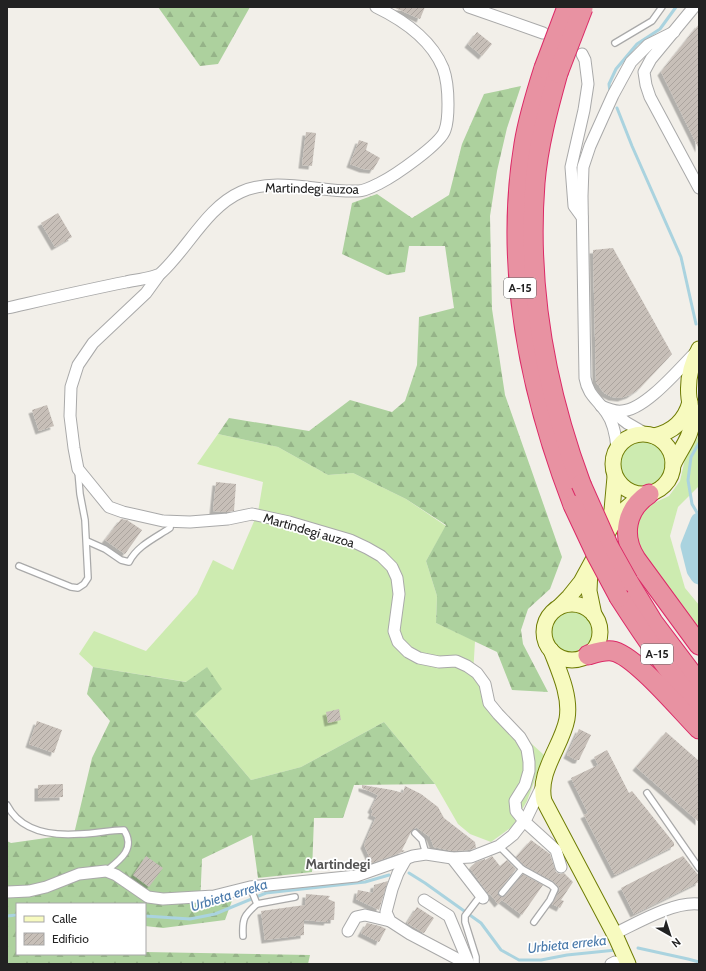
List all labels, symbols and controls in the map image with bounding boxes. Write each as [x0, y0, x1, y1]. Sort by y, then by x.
street label: Martindegi auzoa [265, 179, 360, 197]
road number: A-15 [504, 278, 536, 298]
street label: Martindegi auzoa [262, 509, 357, 551]
road number: A-15 [641, 644, 673, 664]
district label: Martindegi [306, 855, 370, 873]
water label: Urbieta erreka [188, 875, 270, 915]
legend [16, 903, 146, 955]
text: Calle [52, 911, 77, 926]
north arrow [650, 915, 690, 955]
text: Edificio [52, 931, 89, 946]
water label: Urbieta erreka [526, 931, 608, 957]
text: N [669, 935, 684, 951]

